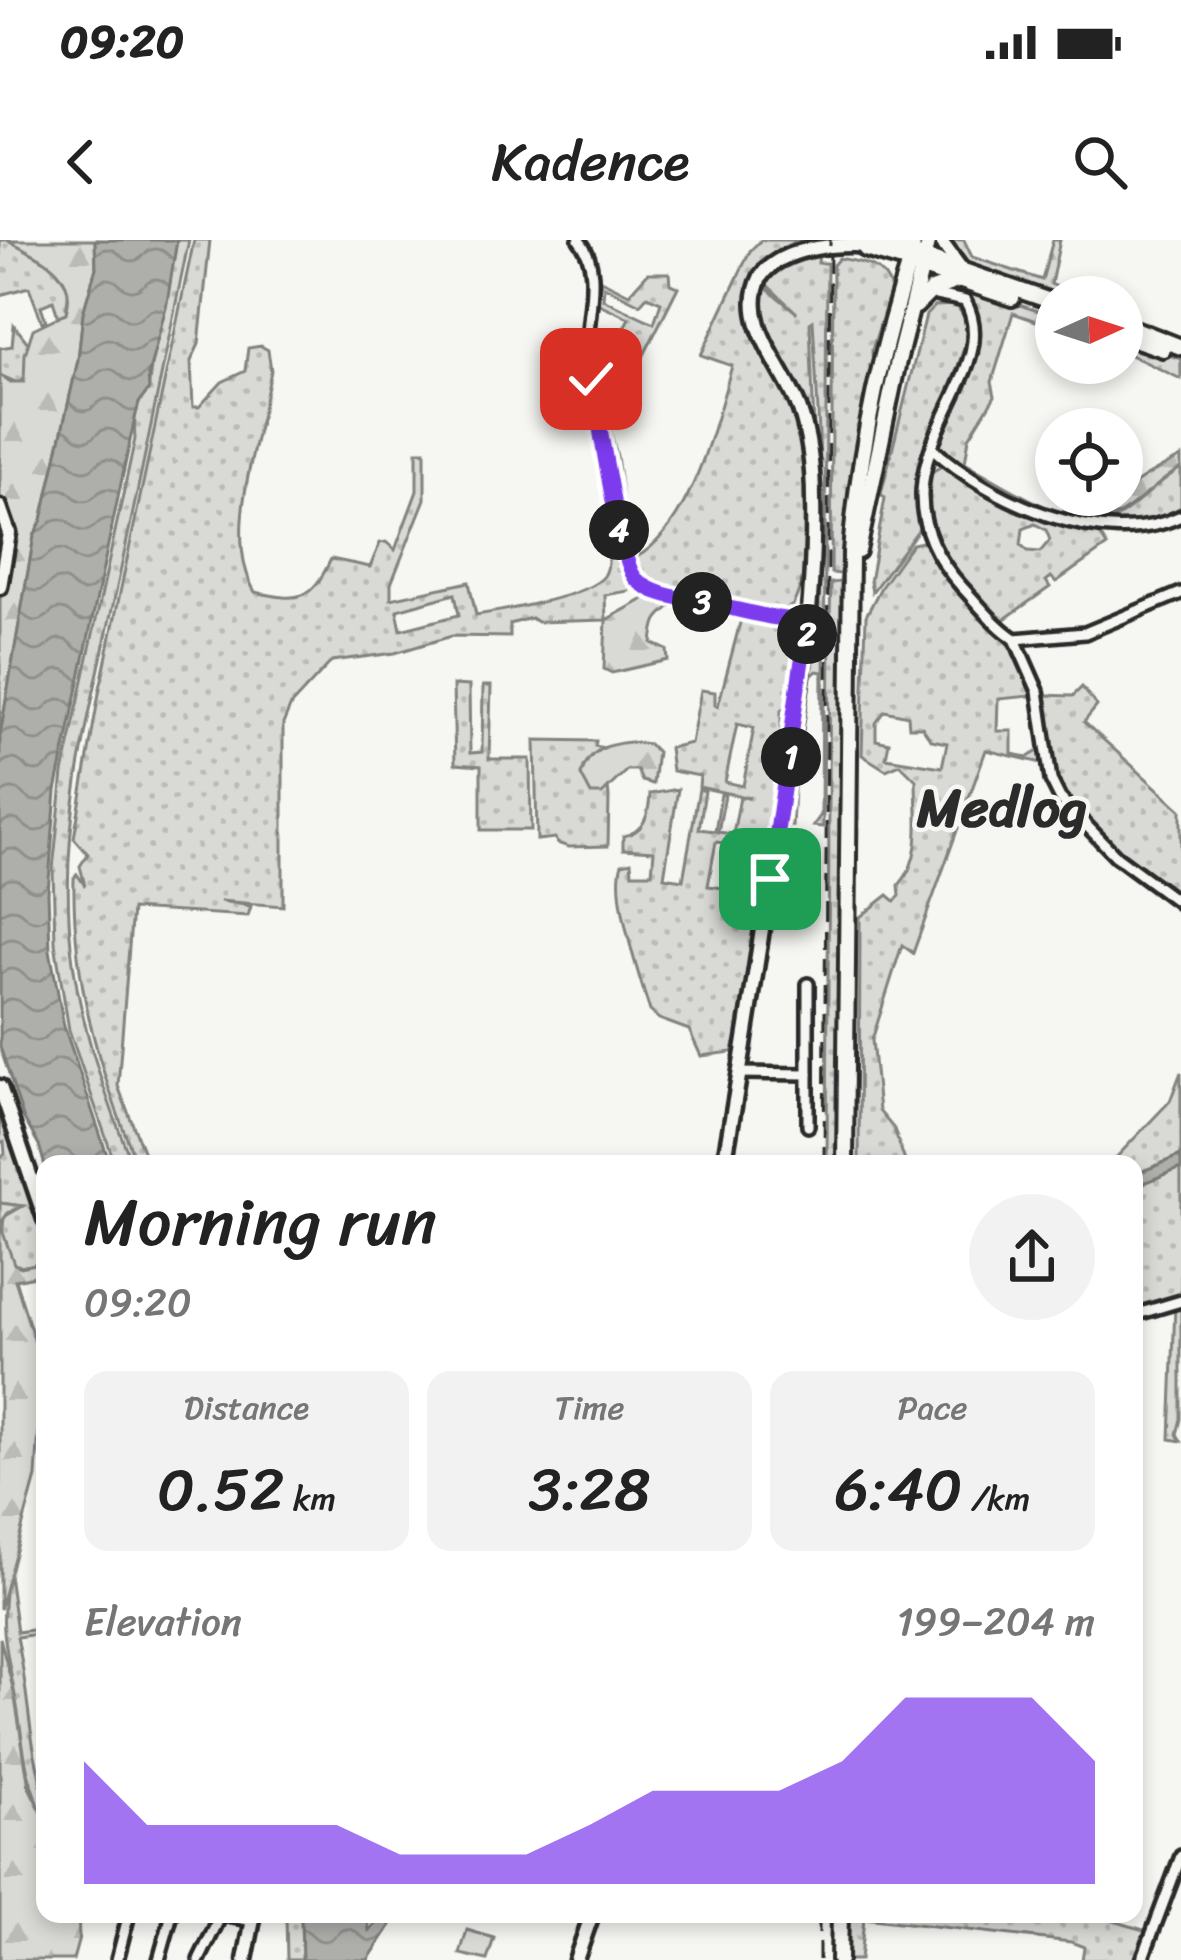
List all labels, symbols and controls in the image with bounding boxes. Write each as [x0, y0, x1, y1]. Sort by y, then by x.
text: 09:20 [60, 2, 184, 82]
text: Kadence [491, 114, 690, 210]
icon: back [48, 129, 114, 195]
icon: search [1067, 129, 1133, 195]
north arrow [1035, 276, 1143, 384]
map controls [1035, 276, 1143, 516]
pin [540, 328, 642, 430]
icon: check [558, 346, 624, 412]
button: locate [1035, 408, 1143, 516]
pin: 4 [589, 500, 649, 560]
text: 4 [609, 501, 629, 559]
pin: 3 [672, 572, 732, 632]
text: 3 [693, 573, 711, 631]
pin: 2 [777, 604, 837, 664]
text: 2 [797, 605, 817, 663]
pin: 1 [761, 727, 821, 787]
text: 1 [784, 728, 798, 786]
district label: Medlog [916, 760, 1087, 856]
pin [719, 828, 821, 930]
icon: arrive [737, 846, 803, 912]
text: Morning run [84, 1164, 437, 1281]
button: share [969, 1194, 1095, 1320]
text: 09:20 [84, 1268, 192, 1337]
text: Distance [184, 1379, 309, 1437]
text: Time [555, 1379, 624, 1437]
text: Pace [897, 1379, 968, 1437]
text: 0.52 [157, 1437, 284, 1543]
text: 3:28 [529, 1437, 650, 1543]
text: 6:40 [835, 1437, 962, 1543]
text: km [284, 1470, 336, 1528]
text: /km [962, 1470, 1030, 1528]
text: Elevation [84, 1587, 242, 1656]
text: 199–204 m [897, 1587, 1095, 1656]

